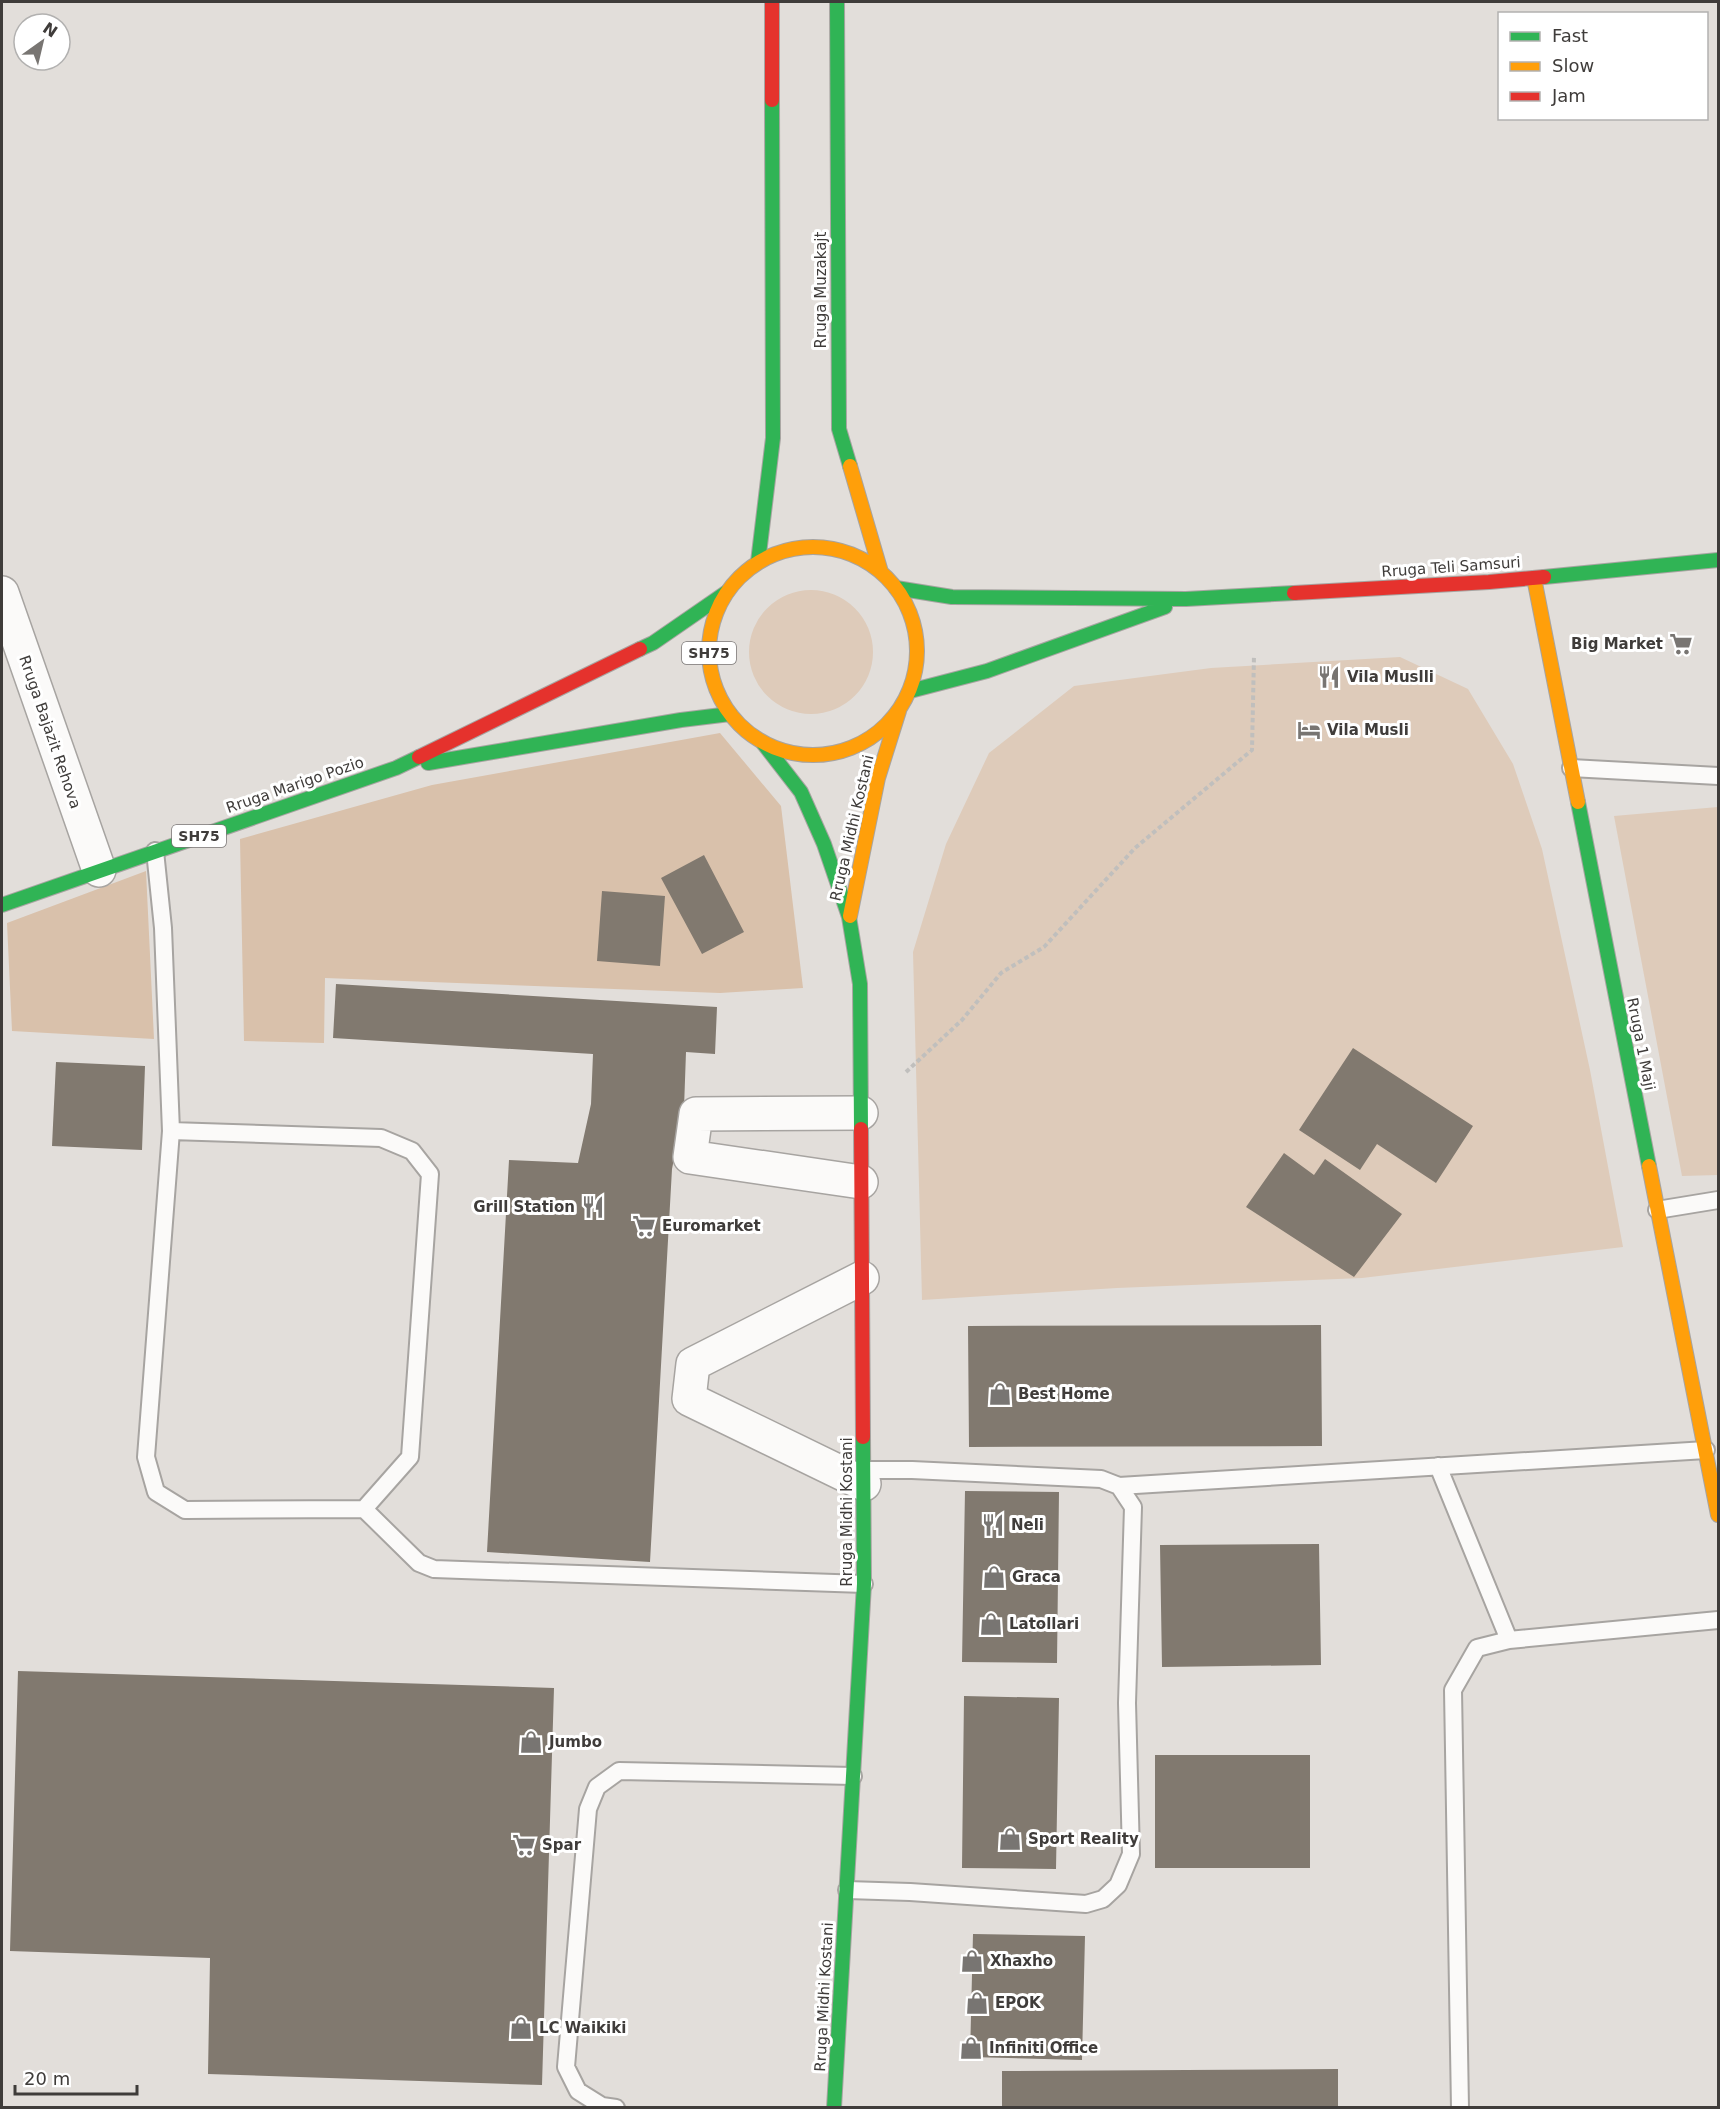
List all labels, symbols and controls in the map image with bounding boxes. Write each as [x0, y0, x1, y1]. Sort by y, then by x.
north arrow [12, 12, 72, 72]
legend [1498, 12, 1708, 120]
text: N [39, 18, 61, 42]
text: Fast [1552, 25, 1588, 46]
text: Slow [1552, 55, 1594, 76]
text: Jam [1551, 85, 1586, 106]
street label: Rruga Muzakajt [812, 232, 830, 348]
street label: Rruga Teli Samsuri [1381, 553, 1521, 581]
supermarket icon: Big Market [1668, 631, 1694, 657]
place label: Big Market [1571, 635, 1663, 653]
road number: SH75 [682, 642, 736, 664]
street label: Rruga Bajazit Rehova [15, 653, 85, 811]
restaurant icon: Vila Muslli [1316, 664, 1342, 690]
place label: Vila Muslli [1347, 668, 1434, 686]
hotel icon: Vila Musli [1296, 717, 1322, 743]
place label: Vila Musli [1327, 721, 1409, 739]
street label: Rruga Marigo Pozio [224, 753, 366, 817]
street label: Rruga Midhi Kostani [826, 753, 878, 903]
road number: SH75 [172, 825, 226, 847]
street label: Rruga 1 Maji [1623, 996, 1659, 1092]
restaurant icon: Grill Station [580, 1194, 606, 1220]
place label: Grill Station [473, 1198, 575, 1216]
supermarket icon: Euromarket [631, 1213, 657, 1239]
place label: Euromarket [662, 1217, 761, 1235]
shop icon: Best Home [987, 1381, 1013, 1407]
place label: Best Home [1018, 1385, 1110, 1403]
street label: Rruga Midhi Kostani [838, 1437, 856, 1587]
restaurant icon: Neli [980, 1512, 1006, 1538]
place label: Neli [1011, 1516, 1044, 1534]
shop icon: Graca [981, 1564, 1007, 1590]
place label: Graca [1012, 1568, 1061, 1586]
shop icon: Latollari [978, 1611, 1004, 1637]
place label: Latollari [1009, 1615, 1079, 1633]
shop icon: Jumbo [518, 1729, 544, 1755]
place label: Jumbo [548, 1733, 602, 1751]
shop icon: Sport Reality [997, 1826, 1023, 1852]
place label: Sport Reality [1028, 1830, 1139, 1848]
supermarket icon: Spar [511, 1832, 537, 1858]
place label: Spar [542, 1836, 582, 1854]
street label: Rruga Midhi Kostani [811, 1922, 837, 2072]
shop icon: Xhaxho [959, 1948, 985, 1974]
place label: Xhaxho [990, 1952, 1053, 1970]
shop icon: EPOK [964, 1990, 990, 2016]
place label: EPOK [995, 1994, 1042, 2012]
shop icon: LC Waikiki [508, 2015, 534, 2041]
place label: LC Waikiki [539, 2019, 626, 2037]
shop icon: Infiniti Office [958, 2035, 984, 2061]
place label: Infiniti Office [989, 2039, 1098, 2057]
scale bar [15, 2058, 136, 2096]
text: 20 m [24, 2068, 70, 2089]

